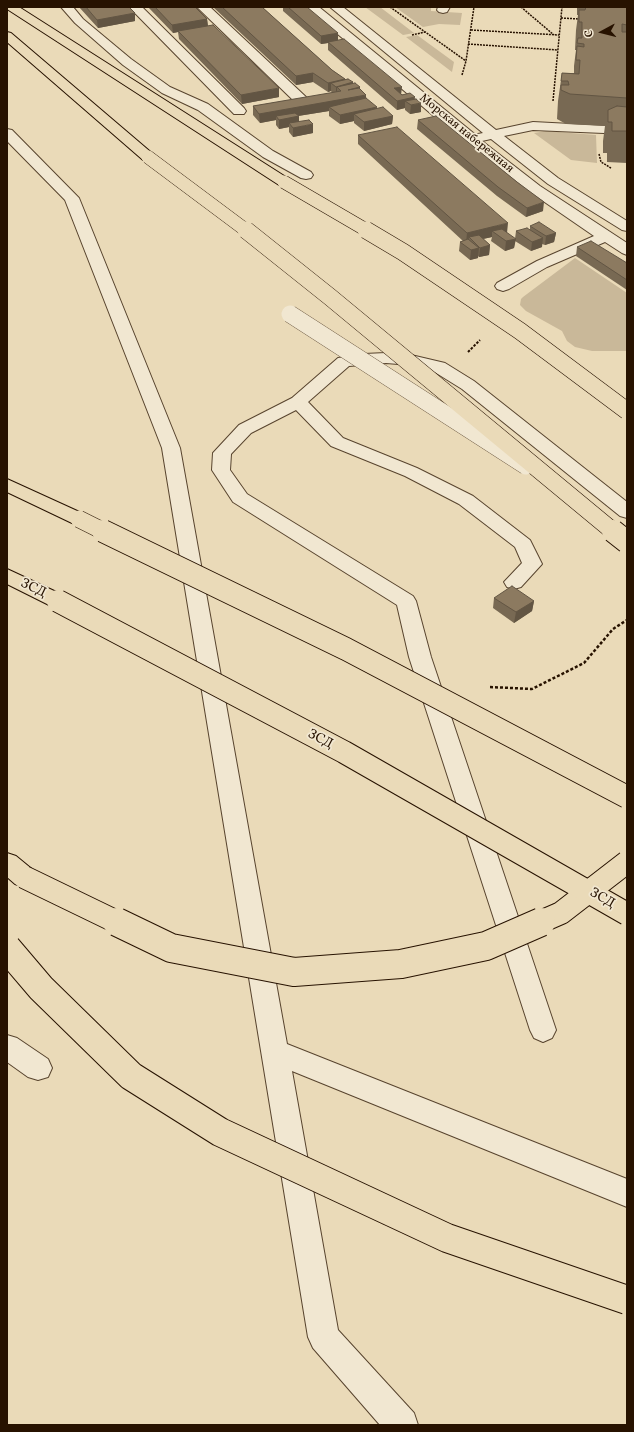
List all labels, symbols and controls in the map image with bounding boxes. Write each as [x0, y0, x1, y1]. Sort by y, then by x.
north arrow [582, 12, 622, 52]
text: С [582, 29, 597, 38]
street label: Морская набережная [416, 91, 516, 177]
street label: ЗСД [17, 576, 49, 602]
street label: ЗСД [304, 726, 336, 754]
street label: ЗСД [586, 885, 618, 913]

